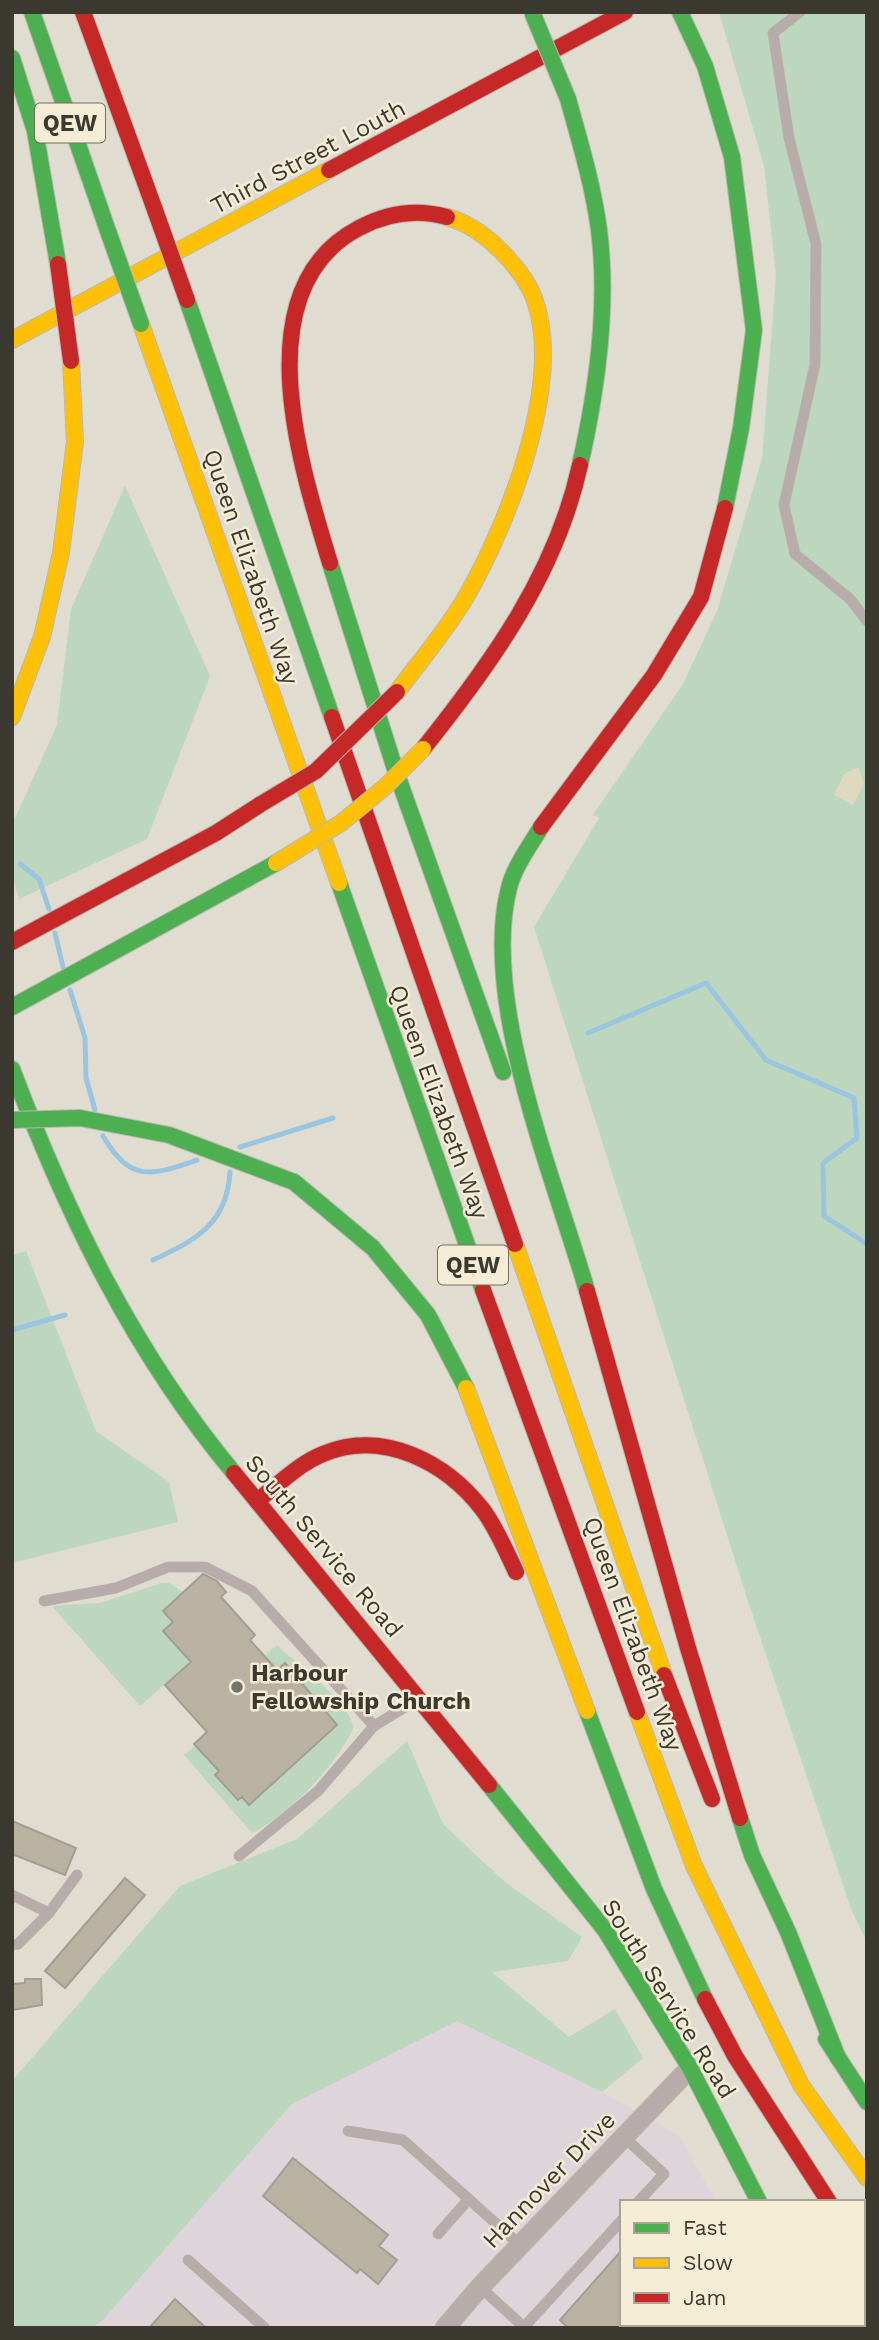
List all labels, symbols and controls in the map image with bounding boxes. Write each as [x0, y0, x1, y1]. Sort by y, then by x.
street label: Third Street Louth [206, 94, 410, 220]
road number: QEW [35, 104, 105, 142]
street label: Queen Elizabeth Way [197, 445, 305, 689]
street label: Queen Elizabeth Way [384, 981, 495, 1224]
road number: QEW [438, 1246, 508, 1284]
street label: South Service Road [239, 1449, 409, 1643]
street label: Queen Elizabeth Way [578, 1513, 689, 1756]
place label: Harbour Fellowship Church [251, 1659, 471, 1715]
marker: Harbour Fellowship Church [229, 1679, 245, 1695]
street label: South Service Road [596, 1894, 742, 2104]
street label: Hannover Drive [477, 2106, 621, 2254]
legend [620, 2200, 865, 2326]
text: Fast [683, 2215, 727, 2240]
text: Slow [683, 2250, 733, 2275]
text: Jam [683, 2285, 726, 2310]

